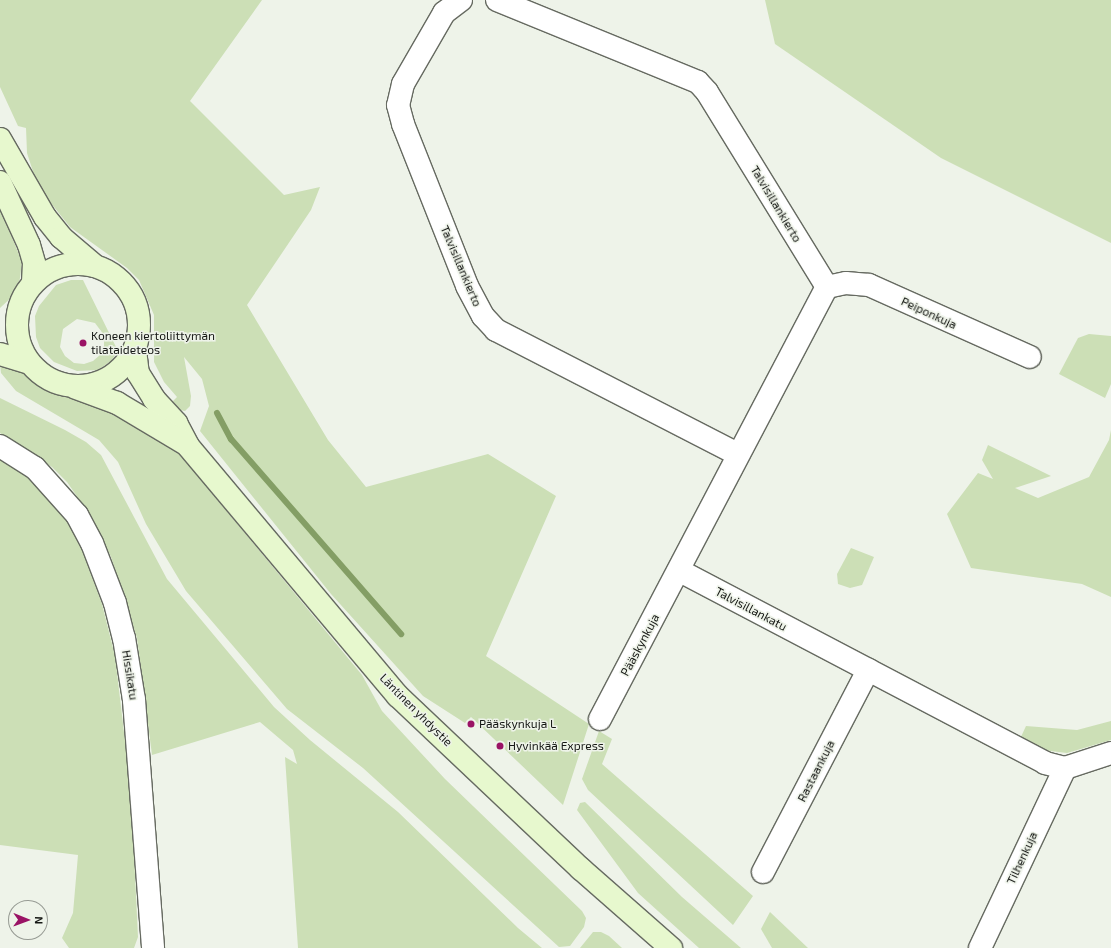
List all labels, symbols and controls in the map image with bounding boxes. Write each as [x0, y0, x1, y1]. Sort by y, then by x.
street label: Talvisillankierto [748, 163, 804, 245]
street label: Talvisillankierto [437, 223, 485, 309]
street label: Peiponkuja [899, 294, 959, 332]
place label: Koneen kiertoliittymän tilataideteos [91, 329, 215, 357]
marker: Koneen kiertoliittymän tilataideteos [78, 338, 88, 348]
street label: Talvisillankatu [713, 584, 789, 634]
street label: Pääskynkuja [618, 611, 662, 679]
street label: Hissikatu [119, 649, 141, 701]
street label: Läntinen yhdystie [377, 671, 455, 749]
place label: Pääskynkuja L [479, 717, 556, 731]
marker: Pääskynkuja L [466, 719, 476, 729]
street label: Rastaankuja [794, 738, 838, 804]
place label: Hyvinkää Express [508, 739, 604, 753]
marker: Hyvinkää Express [495, 741, 505, 751]
street label: Tilhenkuja [1004, 829, 1040, 887]
north arrow [8, 900, 48, 940]
text: N [33, 916, 46, 924]

